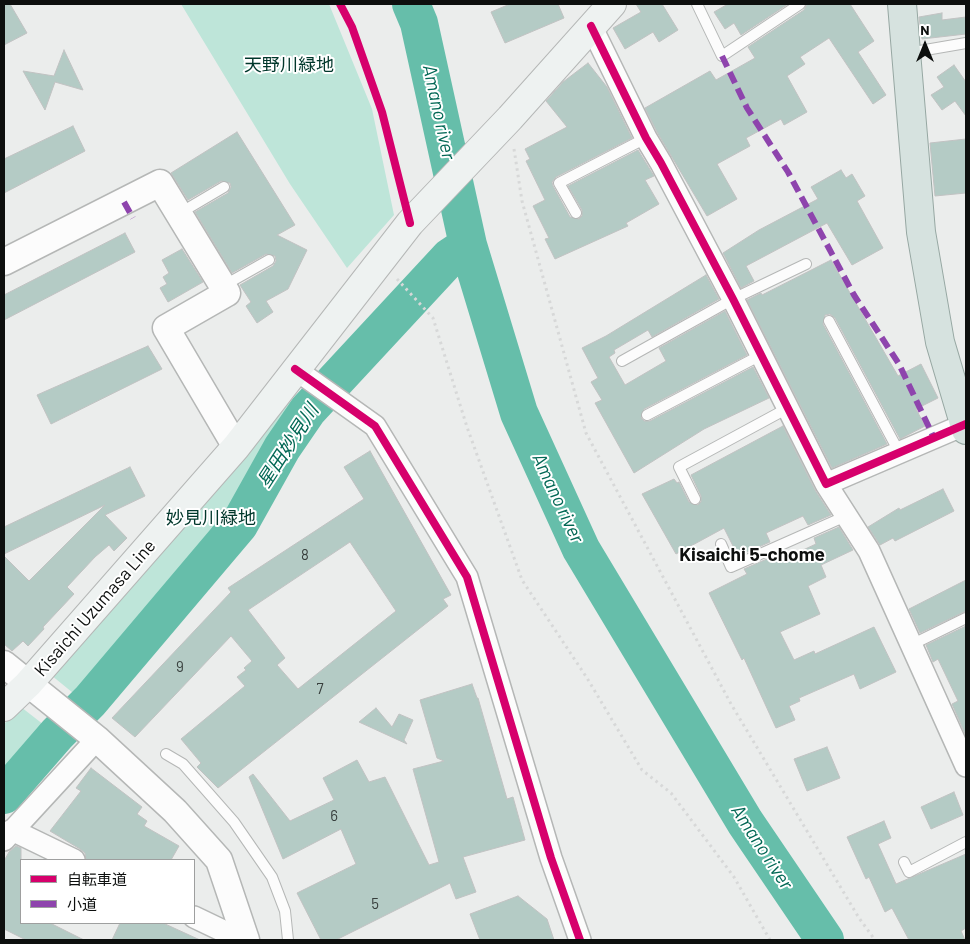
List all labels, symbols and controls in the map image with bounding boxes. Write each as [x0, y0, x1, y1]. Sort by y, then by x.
north arrow [900, 20, 950, 70]
text: N [920, 21, 930, 38]
park label: 天野川緑地 [244, 54, 334, 76]
water label: Amano river [418, 62, 460, 162]
water label: 星田妙見川 [253, 400, 323, 492]
water label: Amano river [527, 449, 589, 547]
park label: 妙見川緑地 [166, 507, 256, 529]
street label: Kisaichi Uzumasa Line [30, 535, 160, 681]
district label: Kisaichi 5-chome [679, 544, 825, 566]
house number: 8 [301, 546, 309, 564]
house number: 9 [176, 658, 184, 676]
house number: 7 [316, 680, 324, 698]
water label: Amano river [726, 800, 798, 894]
house number: 6 [330, 807, 338, 825]
legend [20, 859, 195, 924]
text: 自転車道 [67, 870, 127, 888]
text: 小道 [67, 895, 97, 913]
house number: 5 [371, 895, 379, 913]

